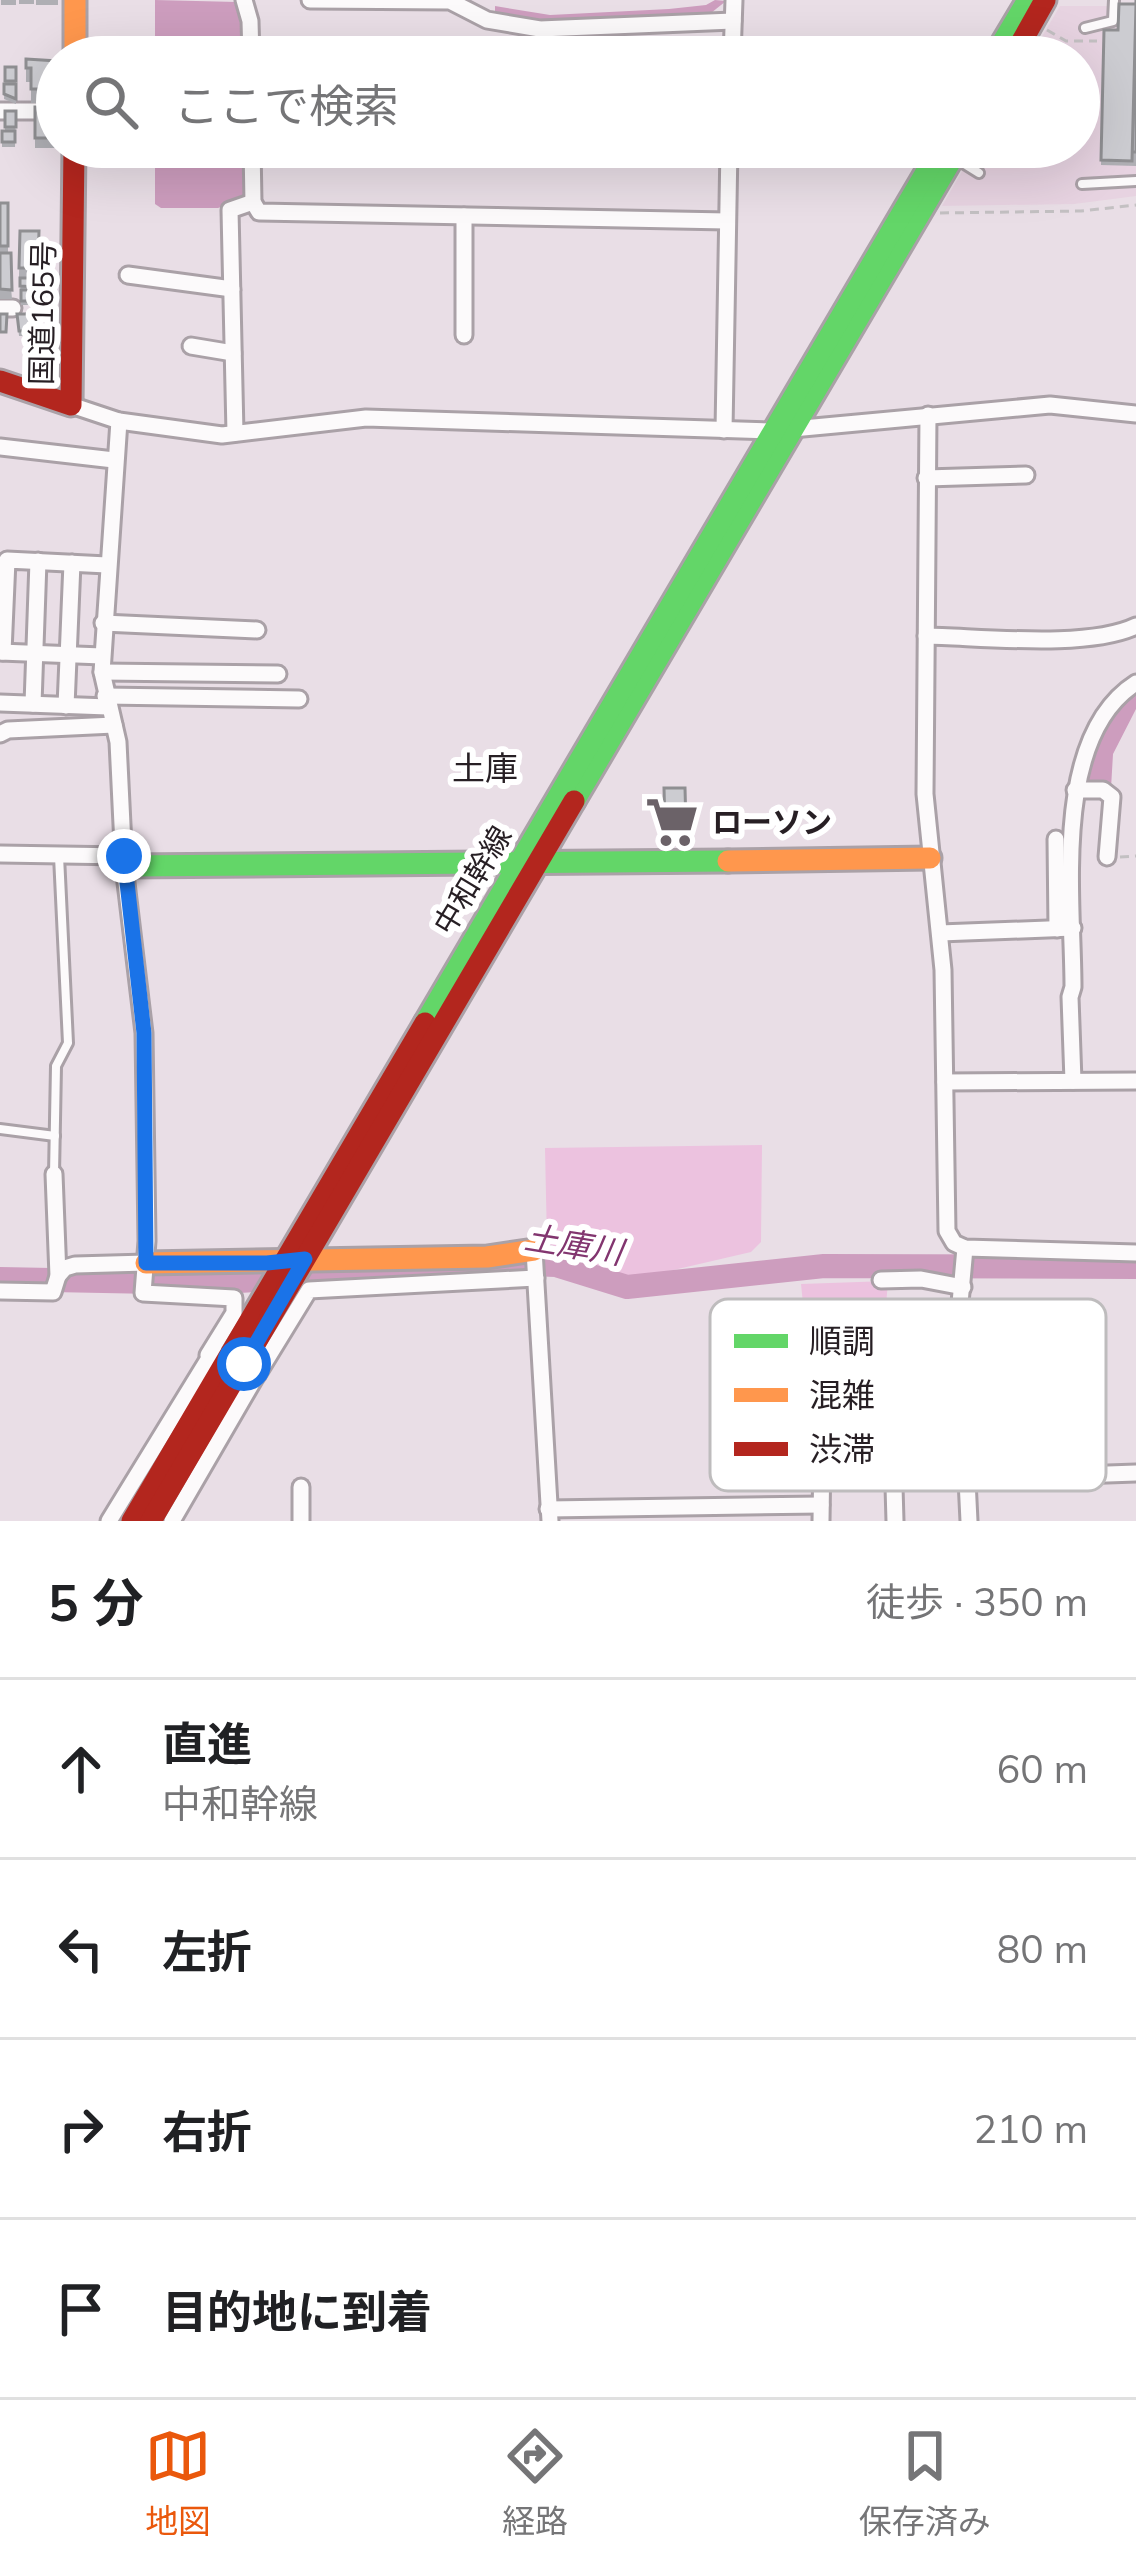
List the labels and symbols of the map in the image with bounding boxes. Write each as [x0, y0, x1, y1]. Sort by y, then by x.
street label: 国道165号 [22, 241, 62, 385]
district label: 土庫 [452, 747, 518, 788]
supermarket icon: ローソン [643, 793, 701, 851]
place label: ローソン [712, 803, 832, 841]
street label: 中和幹線 [425, 819, 519, 941]
route end [97, 829, 151, 883]
water label: 土庫川 [522, 1216, 629, 1272]
legend [710, 1299, 1106, 1491]
text: 順調 [809, 1320, 875, 1361]
route start [217, 1337, 271, 1391]
text: 混雑 [809, 1374, 875, 1415]
text: 渋滞 [809, 1428, 875, 1469]

